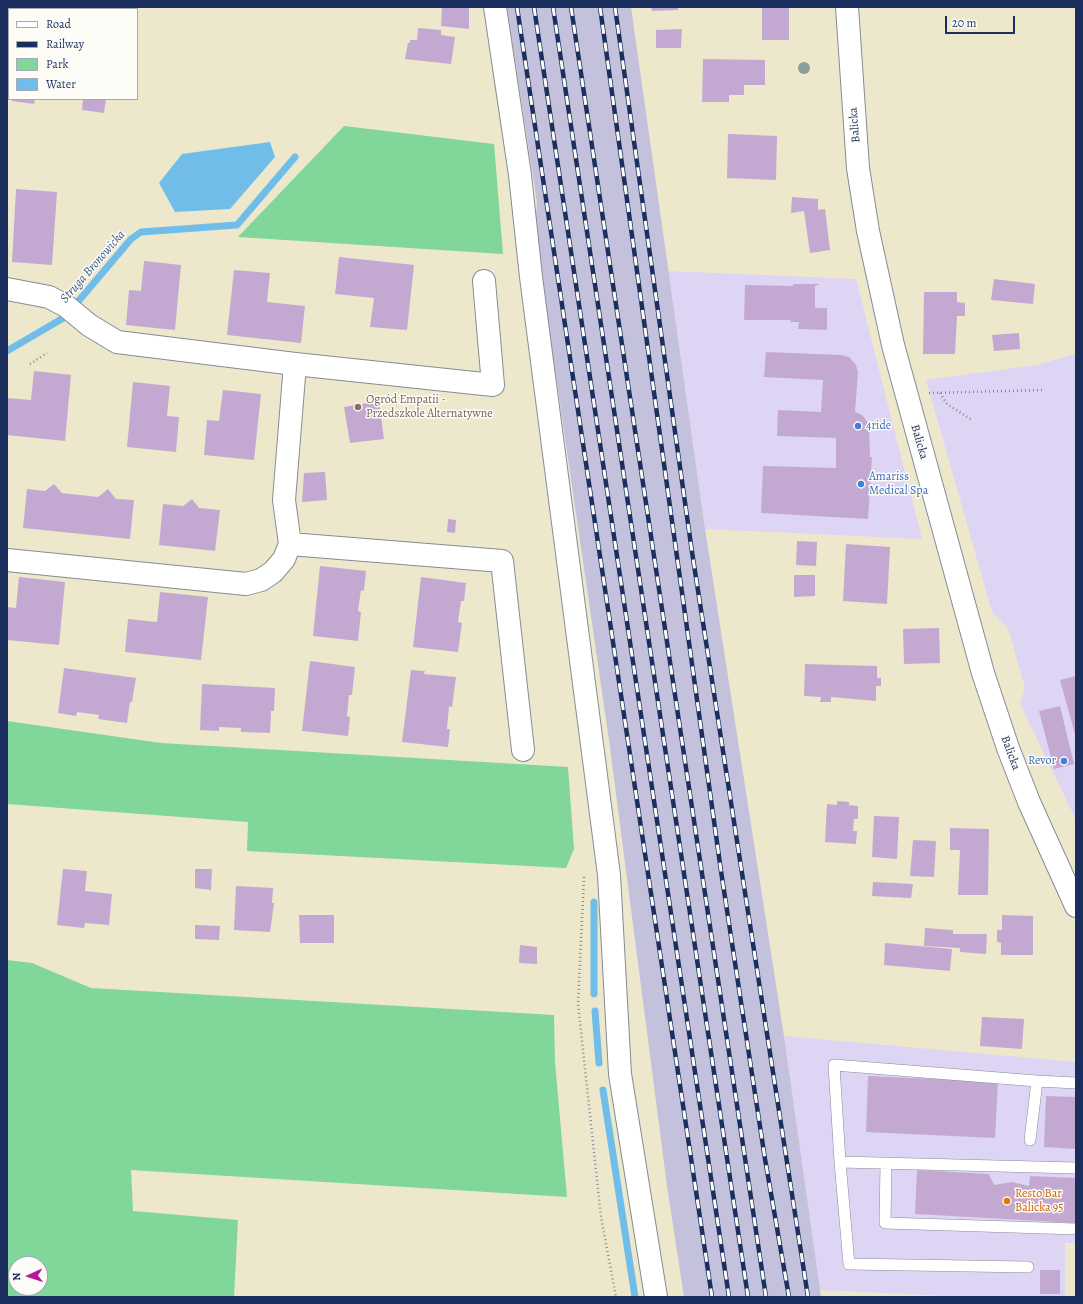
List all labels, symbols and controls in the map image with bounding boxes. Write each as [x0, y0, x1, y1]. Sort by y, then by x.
legend [8, 8, 138, 100]
scale bar [947, 8, 1017, 34]
text: 20 m [952, 15, 976, 31]
text: Road [46, 16, 71, 32]
text: Railway [46, 36, 84, 52]
text: Park [46, 56, 69, 72]
text: Water [46, 76, 76, 92]
street label: Balicka [846, 107, 864, 143]
water label: Struga Bronowicka [57, 227, 129, 307]
place label: Ogród Empatii - Przedszkole Alternatywne [366, 393, 493, 421]
marker: Ogród Empatii - Przedszkole Alternatywne [353, 402, 363, 412]
place label: 4ride [866, 419, 891, 433]
marker: 4ride [853, 421, 863, 431]
street label: Balicka [907, 423, 931, 461]
place label: Amariss Medical Spa [869, 470, 928, 498]
marker: Amariss Medical Spa [856, 479, 866, 489]
street label: Balicka [997, 734, 1023, 772]
place label: Revor [1028, 754, 1056, 768]
marker: Revor [1059, 756, 1069, 766]
place label: Resto Bar Balicka 95 [1015, 1187, 1063, 1215]
marker: Resto Bar Balicka 95 [1002, 1196, 1012, 1206]
north arrow [8, 1256, 48, 1296]
text: N [9, 1272, 24, 1281]

